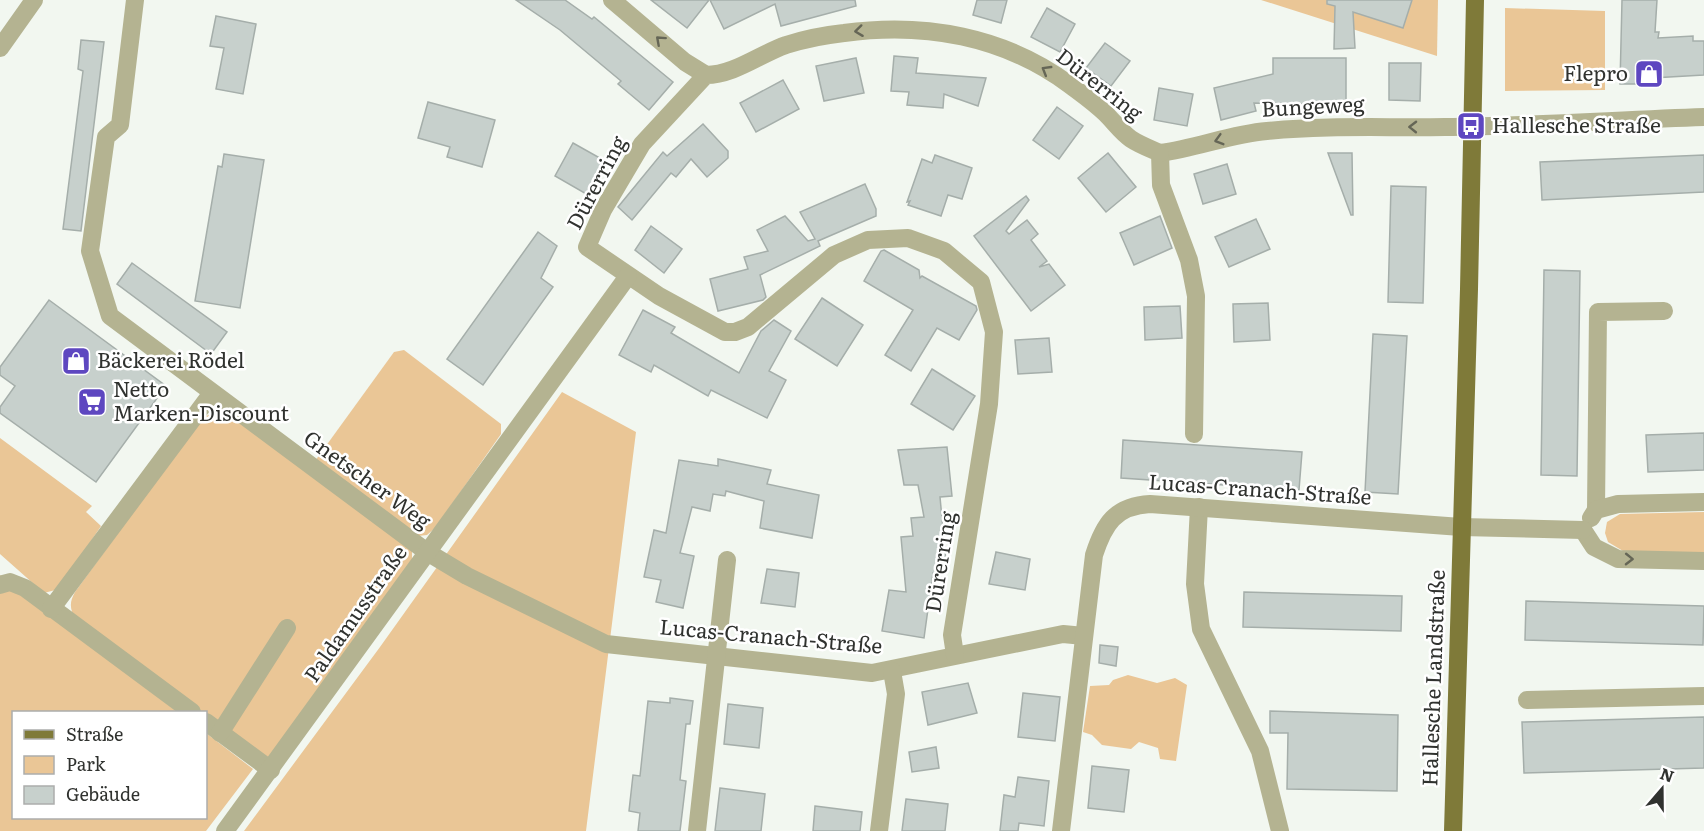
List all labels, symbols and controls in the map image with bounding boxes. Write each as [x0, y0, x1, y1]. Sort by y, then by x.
one-way arrow [854, 24, 863, 37]
one-way arrow [656, 36, 667, 47]
street label: Dürerring [1051, 39, 1151, 127]
place label: Flepro [1563, 56, 1628, 87]
shop icon: Flepro [1633, 58, 1665, 90]
one-way arrow [1042, 65, 1052, 77]
street label: Bungeweg [1260, 86, 1366, 123]
place label: Hallesche Straße [1492, 108, 1661, 139]
bus stop icon: Hallesche Straße [1455, 110, 1487, 142]
one-way arrow [1408, 120, 1417, 133]
street label: Dürerring [557, 129, 633, 234]
one-way arrow [1214, 133, 1224, 146]
place label: Bäckerei Rödel [97, 343, 245, 374]
shop icon: Bäckerei Rödel [60, 345, 92, 377]
place label: Netto Marken-Discount [113, 372, 290, 427]
supermarket icon: Netto Marken-Discount [76, 386, 108, 418]
street label: Gnetscher Weg [299, 421, 439, 535]
street label: Lucas-Cranach-Straße [1148, 464, 1373, 511]
street label: Dürerring [915, 508, 962, 615]
street label: Paldamusstraße [295, 538, 413, 687]
one-way arrow [1625, 553, 1634, 566]
street label: Hallesche Landstraße [1412, 569, 1451, 787]
street label: Lucas-Cranach-Straße [659, 609, 884, 660]
legend [12, 711, 207, 819]
text: Straße [66, 720, 123, 747]
text: Park [66, 750, 107, 777]
north arrow [1632, 759, 1692, 819]
text: N [1657, 760, 1678, 788]
text: Gebäude [66, 780, 140, 807]

